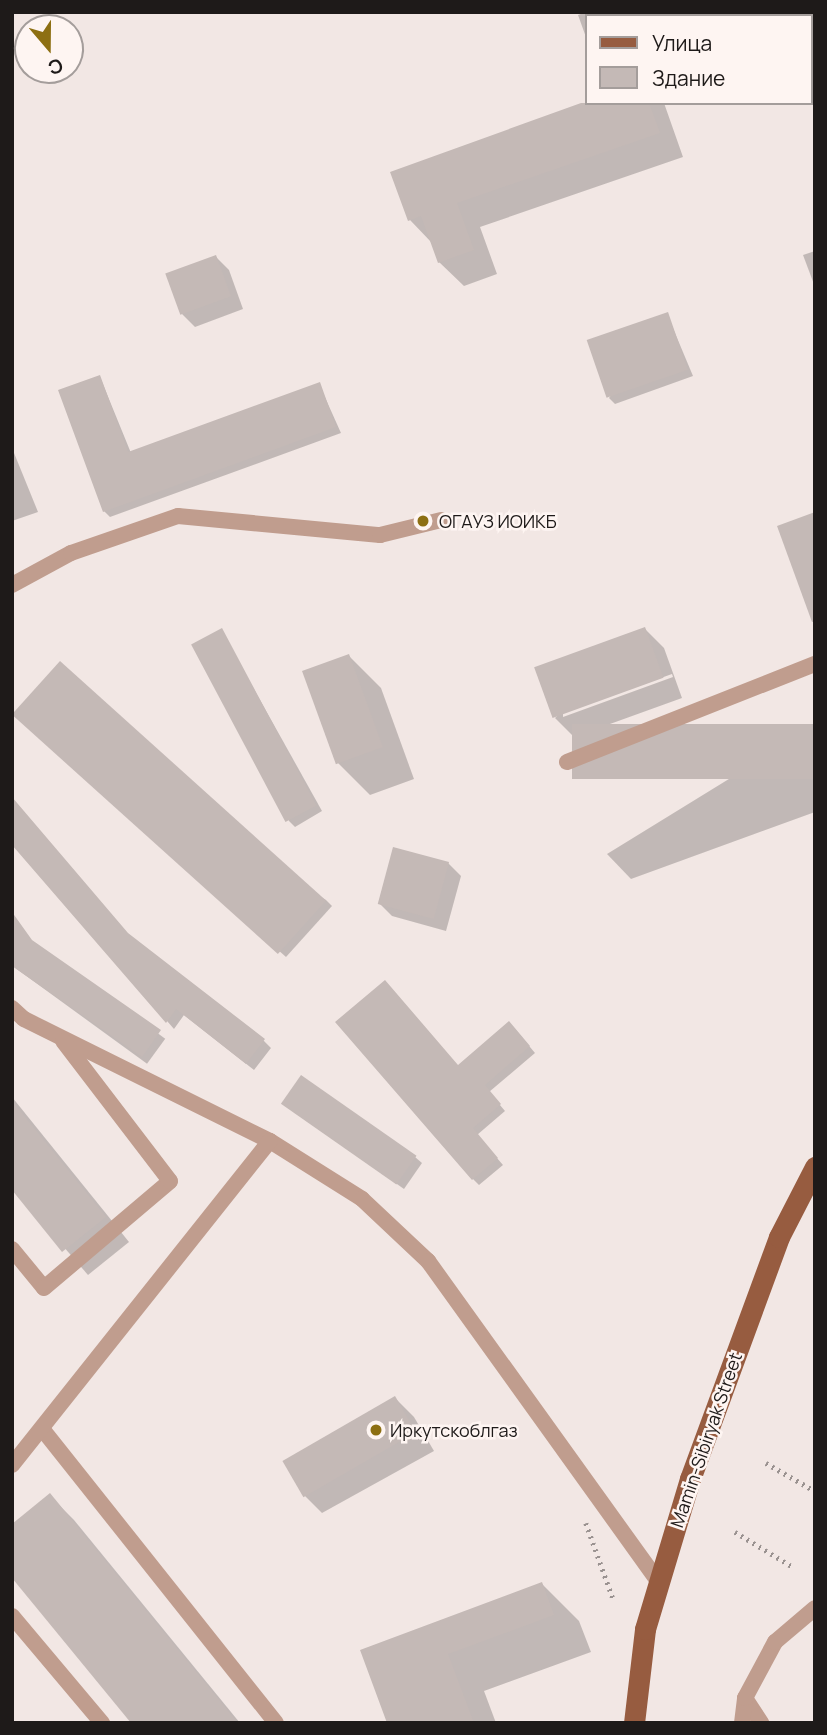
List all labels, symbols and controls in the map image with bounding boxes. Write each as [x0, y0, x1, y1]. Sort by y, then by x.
north arrow [14, 14, 84, 84]
legend [586, 14, 813, 105]
text: Улица [652, 29, 712, 57]
text: С [44, 52, 67, 81]
text: Здание [652, 64, 725, 92]
place label: ОГАУЗ ИОИКБ [439, 510, 557, 532]
marker: ОГАУЗ ИОИКБ [413, 511, 433, 531]
street label: Mamin-Sibiryak Street [666, 1350, 746, 1530]
place label: Иркутскоблгаз [390, 1419, 518, 1441]
marker: Иркутскоблгаз [368, 1422, 384, 1438]

